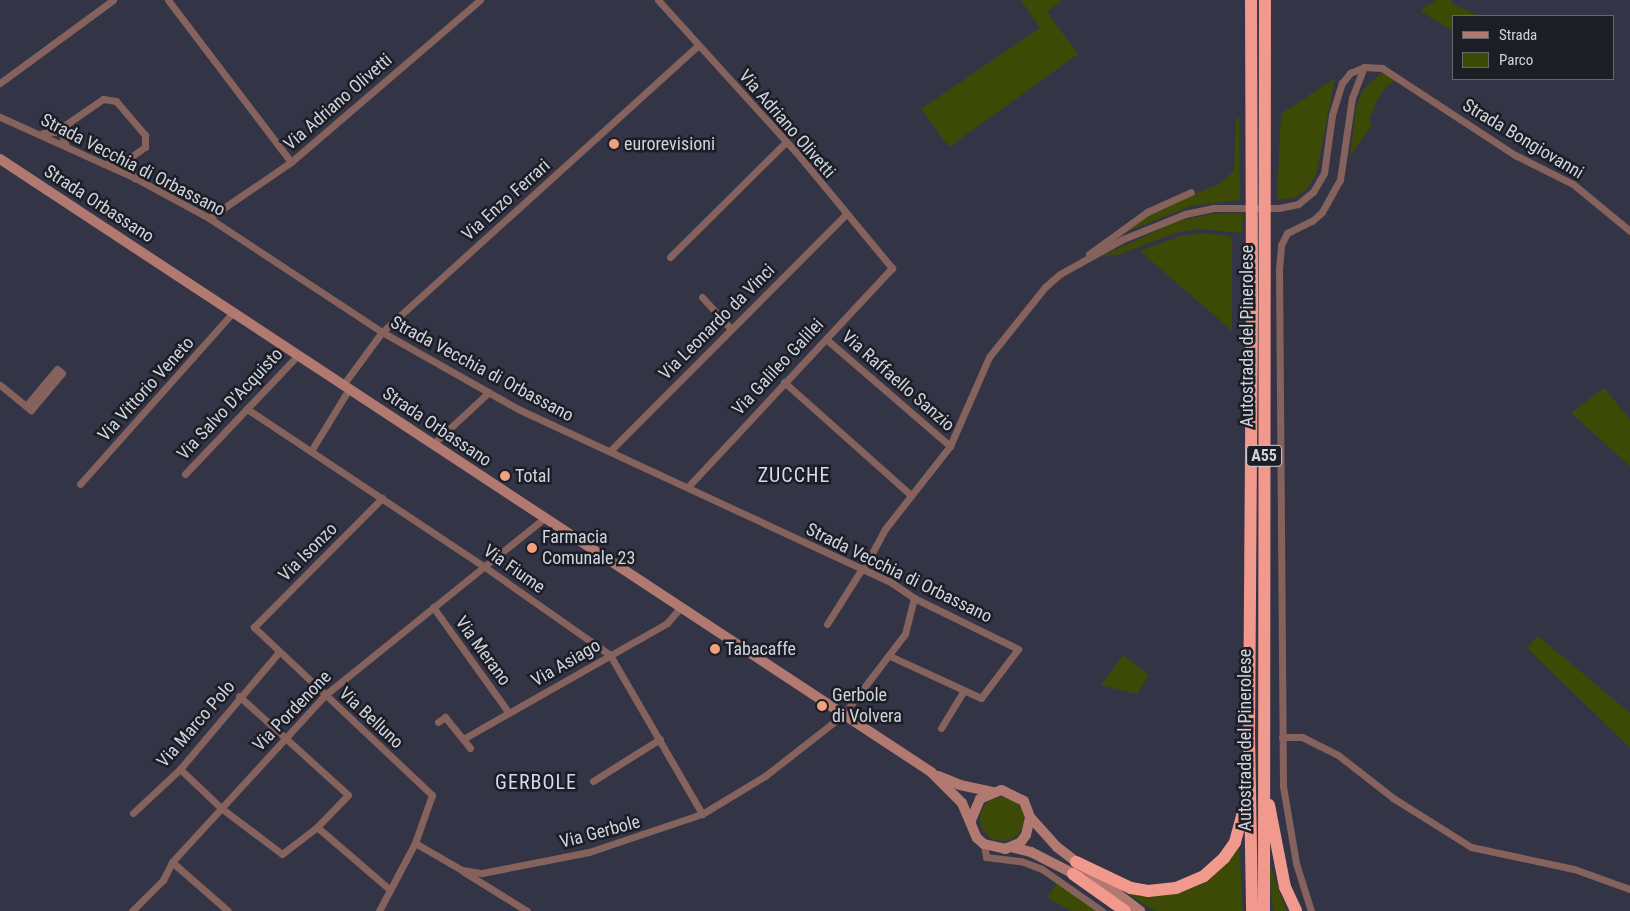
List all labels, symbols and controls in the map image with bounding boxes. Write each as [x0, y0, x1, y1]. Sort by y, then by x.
legend [1452, 15, 1615, 80]
text: Strada [1499, 26, 1537, 44]
street label: Via Adriano Olivetti [279, 49, 397, 155]
text: Parco [1499, 51, 1533, 69]
street label: Via Adriano Olivetti [734, 65, 840, 183]
street label: Strada Bongiovanni [1459, 94, 1587, 184]
street label: Strada Vecchia di Orbassano [37, 109, 229, 221]
place label: eurorevisioni [624, 133, 715, 155]
marker: eurorevisioni [608, 138, 620, 150]
street label: Via Enzo Ferrari [457, 155, 555, 245]
street label: Strada Orbassano [40, 160, 158, 248]
street label: Autostrada del Pinerolese [1236, 245, 1258, 427]
street label: Via Leonardo da Vinci [655, 260, 779, 384]
street label: Strada Vecchia di Orbassano [387, 312, 577, 426]
street label: Via Galileo Galilei [728, 314, 828, 420]
street label: Via Raffaello Sanzio [837, 326, 959, 436]
street label: Via Vittorio Veneto [93, 332, 199, 446]
street label: Via Salvo D'Acquisto [173, 344, 287, 464]
street label: Strada Orbassano [378, 383, 496, 471]
road number: A55 [1245, 442, 1283, 470]
district label: ZUCCHE [757, 463, 831, 487]
place label: Total [515, 465, 551, 487]
marker: Total [499, 470, 511, 482]
street label: Via Isonzo [274, 518, 342, 586]
street label: Strada Vecchia di Orbassano [802, 519, 996, 627]
place label: Farmacia Comunale 23 [542, 527, 635, 570]
street label: Via Fiume [479, 540, 549, 598]
marker: Farmacia Comunale 23 [526, 542, 538, 554]
street label: Via Merano [451, 612, 515, 690]
street label: Via Asiago [528, 635, 604, 691]
place label: Tabacaffe [725, 638, 796, 660]
marker: Tabacaffe [709, 643, 721, 655]
street label: Autostrada del Pinerolese [1234, 649, 1256, 831]
street label: Via Pordenone [248, 666, 336, 756]
street label: Via Marco Polo [152, 676, 240, 772]
street label: Via Belluno [334, 683, 408, 753]
place label: Gerbole di Volvera [832, 685, 902, 728]
marker: Gerbole di Volvera [816, 700, 828, 712]
district label: GERBOLE [494, 770, 578, 794]
street label: Via Gerbole [558, 811, 642, 853]

